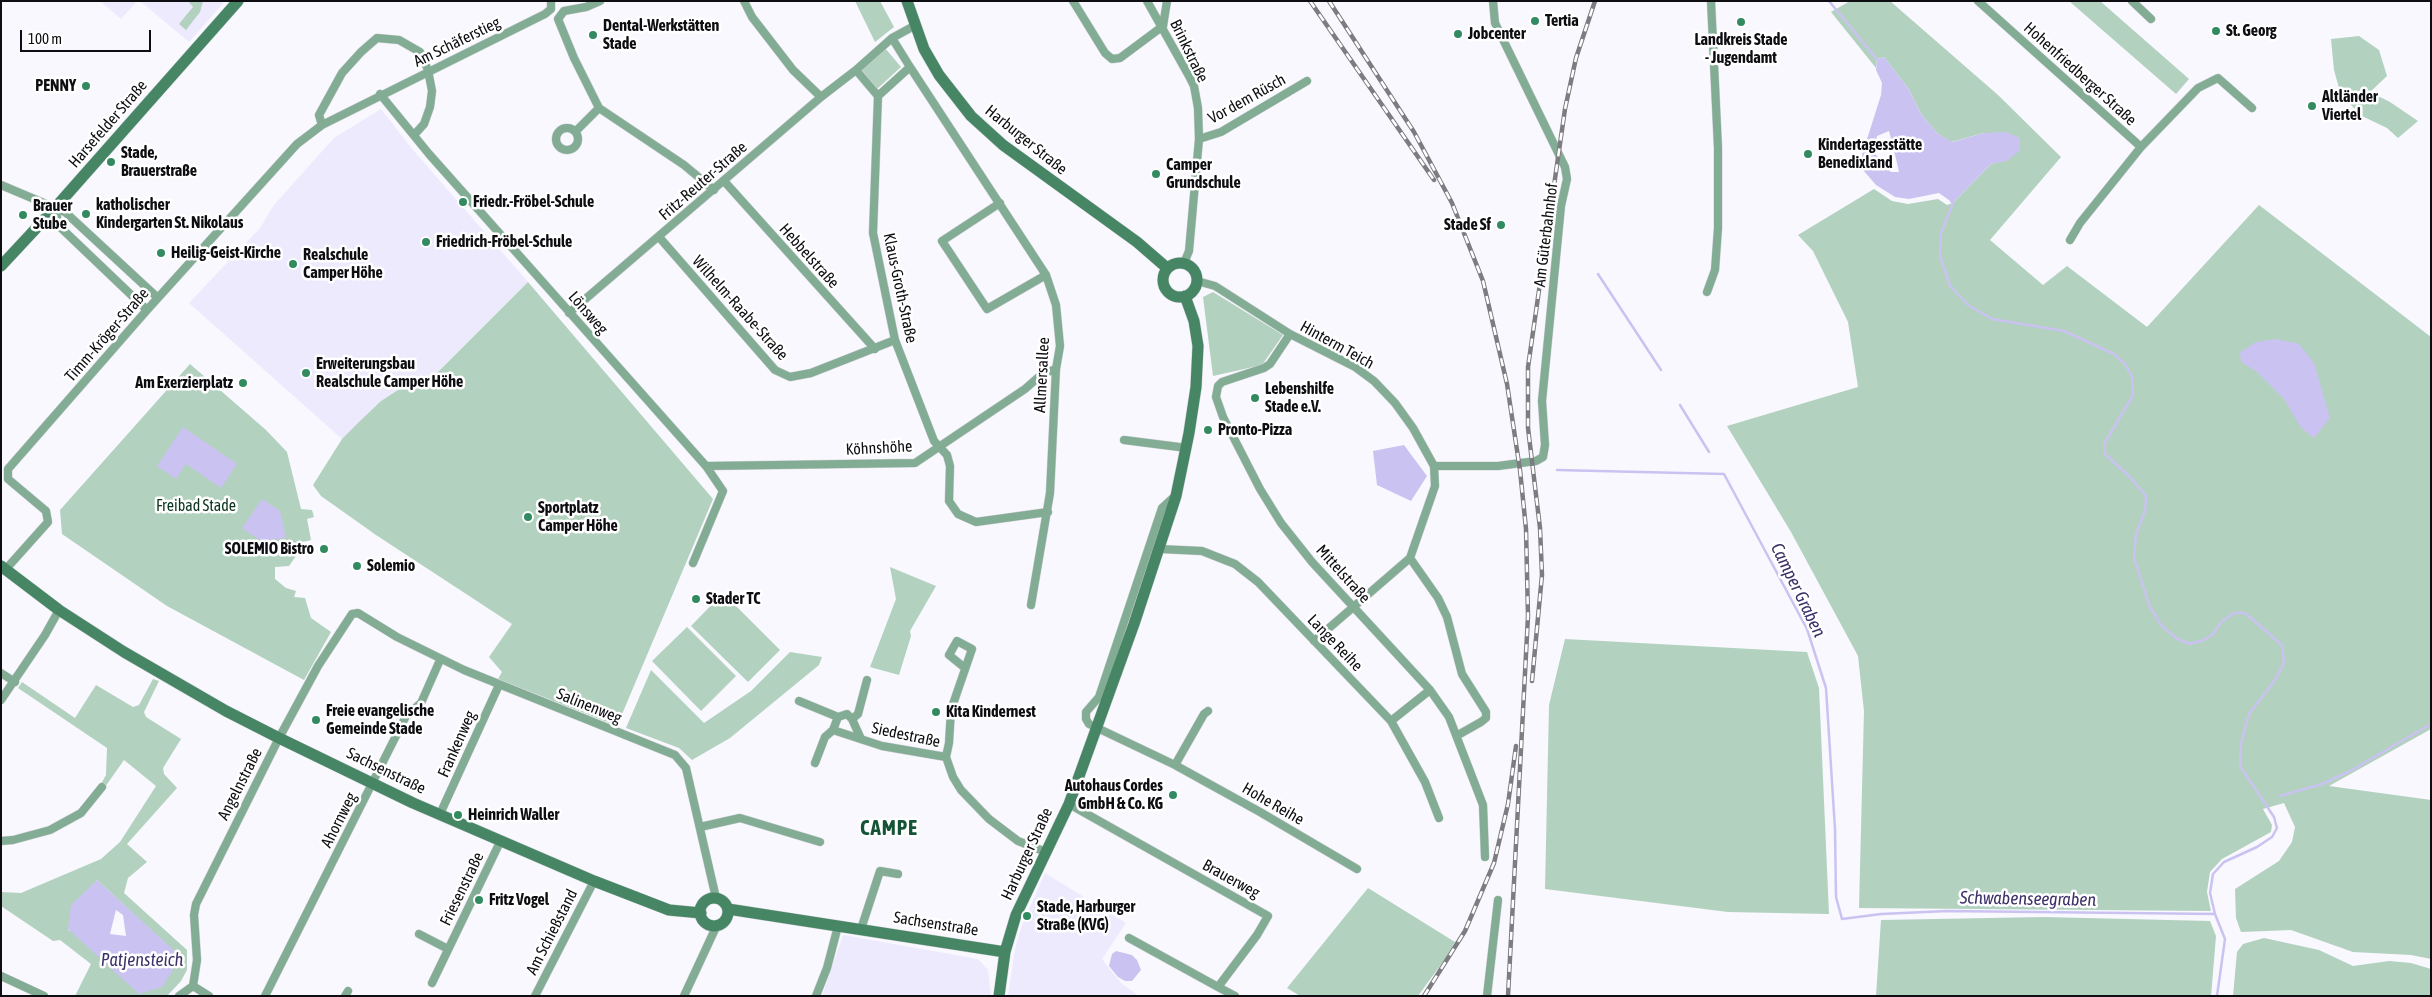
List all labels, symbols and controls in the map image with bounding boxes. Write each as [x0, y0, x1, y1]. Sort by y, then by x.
place label: Tertia [1545, 11, 1579, 31]
street label: Am Schäferstieg [411, 13, 503, 71]
marker: Tertia [1529, 15, 1541, 27]
place label: Dental-Werkstätten Stade [603, 16, 719, 54]
street label: Brinkstraße [1166, 16, 1212, 86]
marker: Landkreis Stade - Jugendamt [1735, 16, 1747, 28]
street label: Hohenfriedberger Straße [2020, 18, 2140, 130]
scale bar [22, 20, 154, 52]
place label: St. Georg [2226, 21, 2277, 41]
place label: Jobcenter [1468, 24, 1526, 44]
marker: St. Georg [2210, 25, 2222, 37]
marker: Jobcenter [1452, 28, 1464, 40]
marker: Dental-Werkstätten Stade [587, 29, 599, 41]
text: 100 m [28, 30, 62, 47]
place label: Landkreis Stade - Jugendamt [1694, 30, 1788, 68]
street label: Vor dem Rüsch [1205, 70, 1289, 128]
place label: PENNY [35, 76, 76, 96]
street label: Harsefelder Straße [65, 76, 151, 172]
marker: PENNY [80, 80, 92, 92]
place label: Altländer Viertel [2322, 87, 2378, 125]
marker: Altländer Viertel [2306, 100, 2318, 112]
street label: Harburger Straße [981, 101, 1071, 179]
place label: Kindertagesstätte Benedixland [1818, 135, 1922, 173]
street label: Fritz-Reuter-Straße [655, 138, 751, 224]
place label: Stade, Brauerstraße [121, 143, 197, 181]
marker: Kindertagesstätte Benedixland [1802, 148, 1814, 160]
place label: Camper Grundschule [1166, 155, 1241, 193]
marker: Stade, Brauerstraße [105, 156, 117, 168]
marker: Camper Grundschule [1150, 168, 1162, 180]
street label: Am Güterbahnhof [1530, 182, 1562, 288]
place label: Friedr.-Fröbel-Schule [473, 192, 594, 212]
place label: katholischer Kindergarten St. Nikolaus [96, 195, 243, 233]
place label: Brauer Stube [33, 196, 72, 234]
marker: Friedr.-Fröbel-Schule [457, 196, 469, 208]
marker: katholischer Kindergarten St. Nikolaus [80, 208, 92, 220]
marker: Brauer Stube [17, 209, 29, 221]
place label: Stade Sf [1444, 215, 1491, 235]
marker: Stade Sf [1495, 219, 1507, 231]
street label: Hebbelstraße [775, 220, 843, 292]
street label: Klaus-Groth-Straße [879, 231, 921, 345]
place label: Friedrich-Fröbel-Schule [436, 232, 572, 252]
marker: Friedrich-Fröbel-Schule [420, 236, 432, 248]
place label: Heilig-Geist-Kirche [171, 243, 281, 263]
place label: Realschule Camper Höhe [303, 245, 383, 283]
marker: Heilig-Geist-Kirche [155, 247, 167, 259]
street label: Wilhelm-Raabe-Straße [688, 252, 792, 364]
marker: Realschule Camper Höhe [287, 258, 299, 270]
street label: Timm-Kröger-Straße [61, 284, 153, 386]
street label: Lönsweg [564, 288, 612, 338]
street label: Hinterm Teich [1297, 317, 1377, 373]
street label: Allmersallee [1030, 337, 1054, 413]
place label: Erweiterungsbau Realschule Camper Höhe [316, 354, 463, 392]
marker: Erweiterungsbau Realschule Camper Höhe [300, 367, 312, 379]
place label: Am Exerzierplatz [135, 373, 233, 393]
marker: Am Exerzierplatz [237, 377, 249, 389]
place label: Lebenshilfe Stade e.V. [1265, 379, 1334, 417]
marker: Lebenshilfe Stade e.V. [1249, 392, 1261, 404]
place label: Pronto-Pizza [1218, 420, 1292, 440]
marker: Pronto-Pizza [1202, 424, 1214, 436]
street label: Köhnshöhe [845, 437, 913, 459]
park label: Freibad Stade [156, 496, 236, 516]
place label: Sportplatz Camper Höhe [538, 498, 618, 536]
marker: Sportplatz Camper Höhe [522, 511, 534, 523]
place label: SOLEMIO Bistro [225, 539, 314, 559]
water label: Camper Graben [1766, 539, 1830, 641]
street label: Mittelstraße [1312, 541, 1374, 607]
marker: SOLEMIO Bistro [318, 543, 330, 555]
place label: Solemio [367, 556, 415, 576]
marker: Solemio [351, 560, 363, 572]
place label: Stader TC [706, 589, 760, 609]
marker: Stader TC [690, 593, 702, 605]
street label: Lange Reihe [1303, 611, 1367, 675]
street label: Salinenweg [554, 684, 624, 728]
place label: Freie evangelische Gemeinde Stade [326, 701, 434, 739]
place label: Kita Kindernest [946, 702, 1036, 722]
marker: Kita Kindernest [930, 706, 942, 718]
street label: Frankenweg [434, 708, 480, 780]
marker: Freie evangelische Gemeinde Stade [310, 714, 322, 726]
street label: Siedestraße [870, 718, 942, 752]
street label: Sachsenstraße [343, 744, 429, 798]
street label: Angelnstraße [214, 745, 266, 823]
place label: Autohaus Cordes GmbH & Co. KG [1065, 776, 1163, 814]
street label: Hohe Reihe [1239, 779, 1307, 829]
street label: Ahornweg [317, 789, 361, 851]
marker: Autohaus Cordes GmbH & Co. KG [1167, 789, 1179, 801]
place label: Heinrich Waller [468, 805, 559, 825]
street label: Harburger Straße [997, 805, 1057, 903]
marker: Heinrich Waller [452, 809, 464, 821]
district label: CAMPE [859, 815, 919, 841]
street label: Friesenstraße [436, 849, 488, 929]
street label: Brauerweg [1199, 855, 1263, 903]
street label: Am Schießstand [522, 886, 582, 978]
water label: Schwabenseegraben [1960, 887, 2096, 911]
place label: Fritz Vogel [489, 890, 549, 910]
marker: Fritz Vogel [473, 894, 485, 906]
place label: Stade, Harburger Straße (KVG) [1037, 897, 1135, 935]
street label: Sachsenstraße [892, 908, 980, 940]
marker: Stade, Harburger Straße (KVG) [1021, 910, 1033, 922]
water label: Patjensteich [101, 949, 183, 971]

